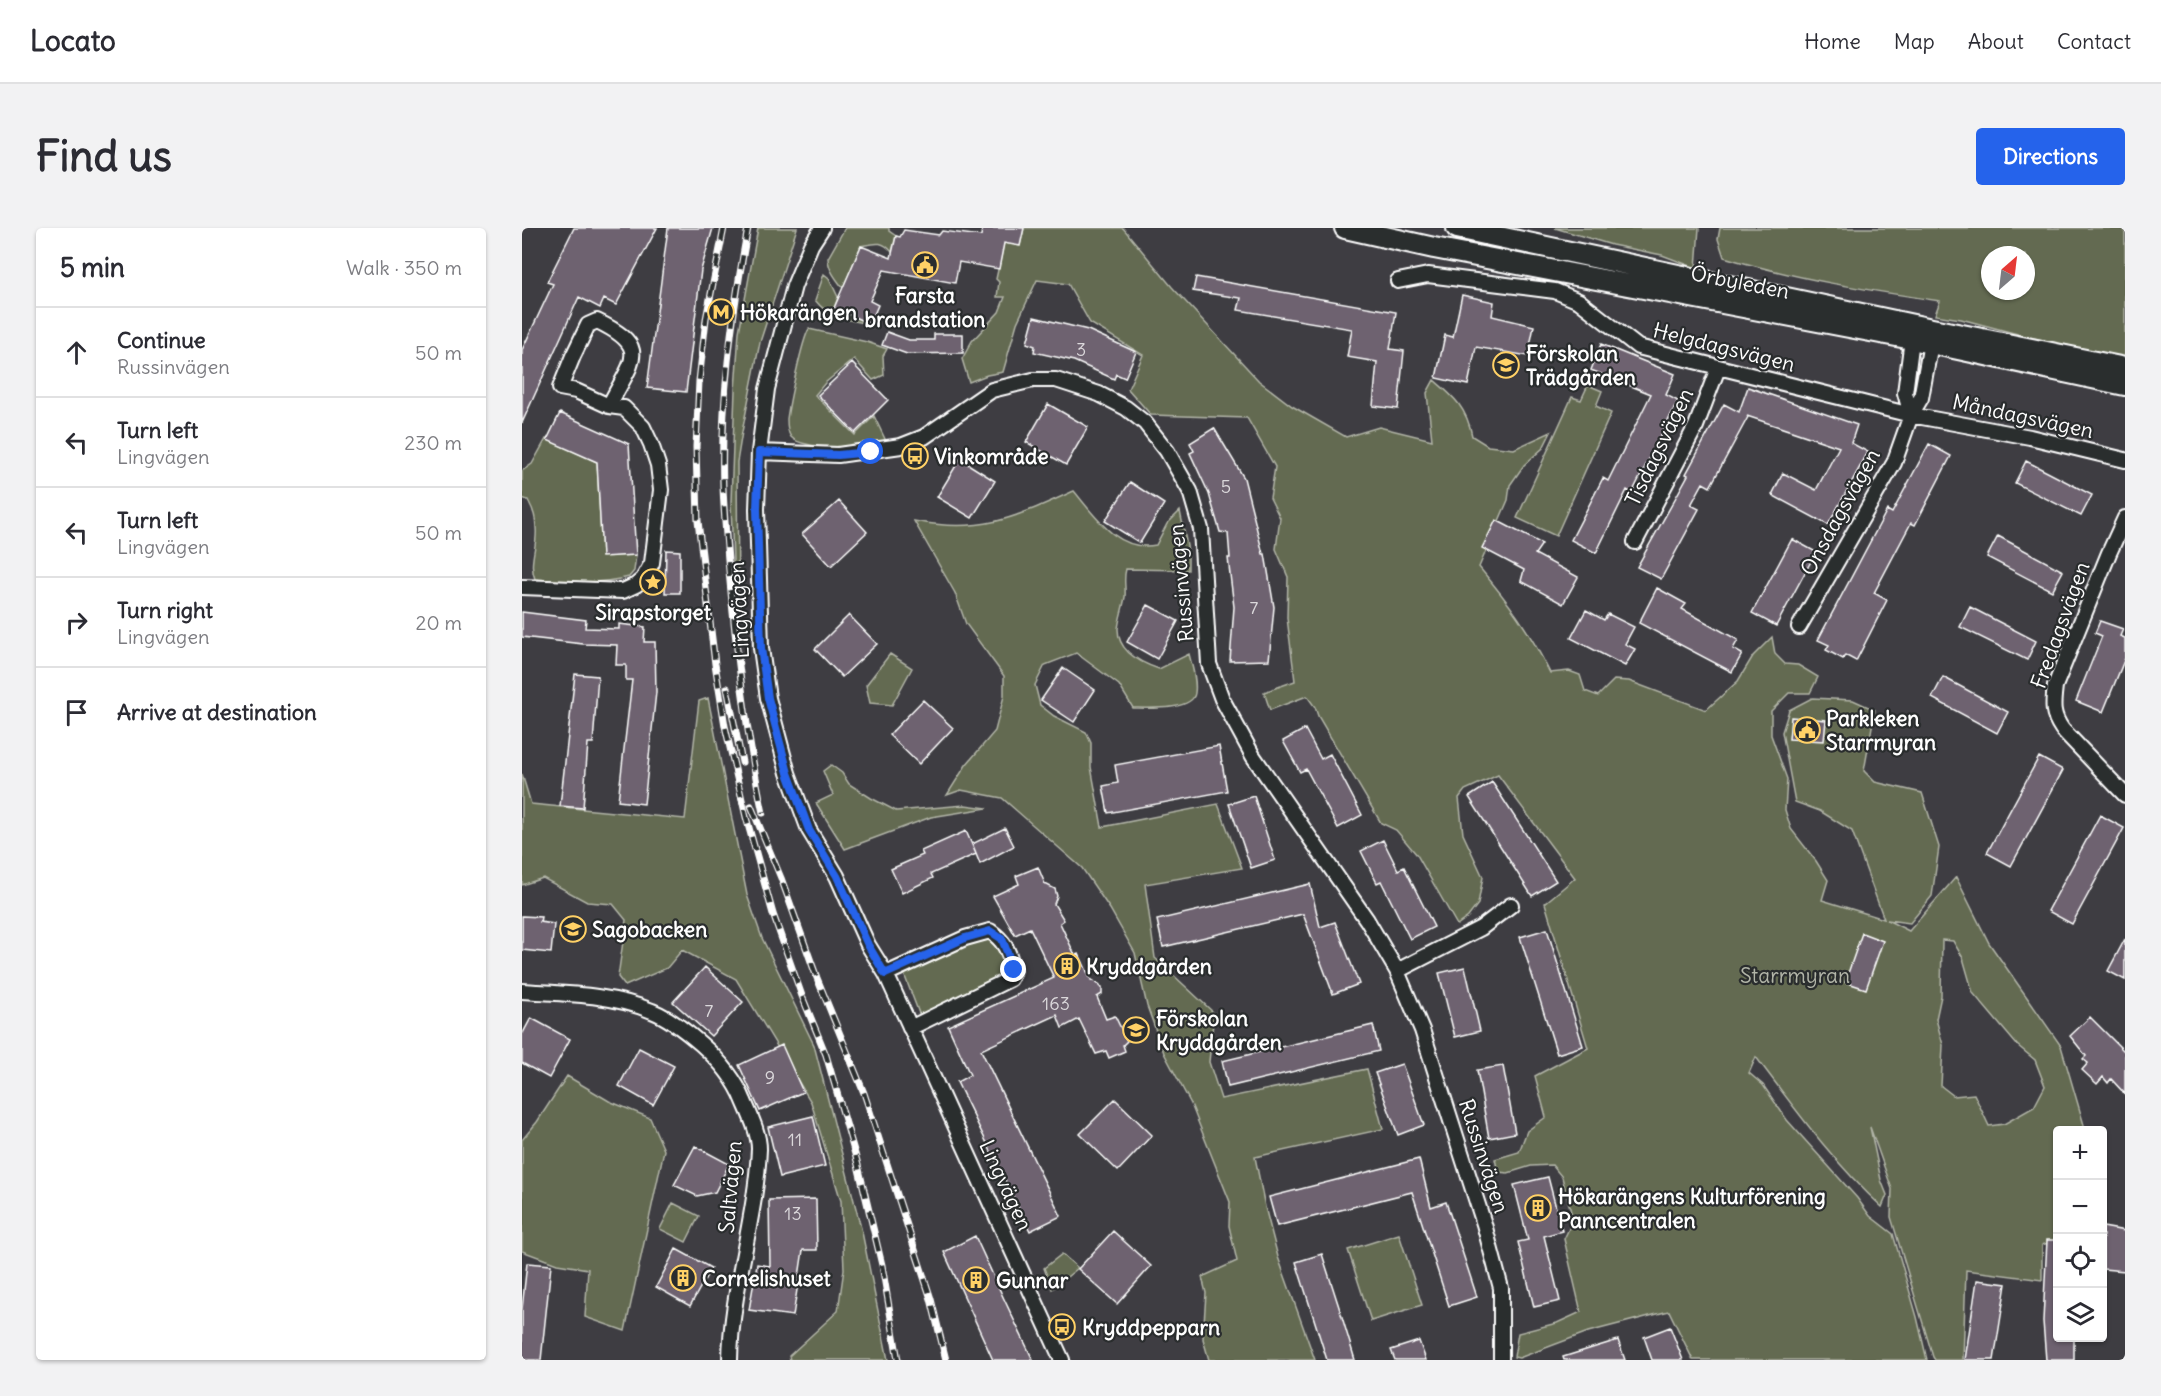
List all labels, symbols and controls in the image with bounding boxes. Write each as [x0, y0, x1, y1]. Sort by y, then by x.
text: Locato [30, 23, 116, 59]
text: Home [1804, 28, 1861, 55]
text: Map [1894, 28, 1935, 55]
text: About [1968, 28, 2024, 55]
text: Contact [2057, 28, 2131, 55]
button: Directions [1976, 128, 2125, 185]
text: Find us [36, 130, 172, 182]
north arrow [1981, 246, 2035, 300]
public building icon: Farsta brandstation [910, 250, 940, 280]
text: 5 min [60, 251, 125, 284]
text: Walk · 350 m [346, 255, 462, 280]
street label: Örbyleden [1688, 259, 1792, 305]
place label: Farsta brandstation [865, 282, 985, 333]
metro station icon: Hökarängen [706, 297, 736, 327]
place label: Hökarängen [740, 299, 857, 326]
street label: Helgdagsvägen [1650, 316, 1798, 378]
text: Continue [117, 326, 206, 354]
icon: ahead [60, 336, 93, 369]
house number: 3 [1076, 338, 1086, 361]
text: 50 m [415, 340, 462, 365]
place label: Förskolan Trädgården [1526, 340, 1636, 391]
school or university icon: Förskolan Trädgården [1491, 350, 1521, 380]
text: Russinvägen [117, 354, 230, 379]
street label: Tisdagsvägen [1619, 384, 1699, 510]
street label: Måndagsvägen [1950, 388, 2096, 444]
text: Turn left [117, 416, 198, 444]
icon: left [60, 426, 93, 459]
text: 230 m [404, 430, 462, 455]
route start [857, 438, 883, 464]
bus stop icon: Vinkområde [900, 441, 930, 471]
place label: Vinkområde [934, 443, 1049, 470]
text: Lingvägen [117, 444, 210, 469]
street label: Onsdagsvägen [1794, 444, 1886, 580]
house number: 5 [1221, 475, 1231, 498]
text: Turn left [117, 506, 198, 534]
icon: left [60, 516, 93, 549]
text: 50 m [415, 520, 462, 545]
street label: Russinvägen [1162, 523, 1200, 643]
text: Lingvägen [117, 534, 210, 559]
street label: Fredagsvägen [2025, 558, 2095, 692]
street label: Lingvägen [723, 561, 755, 659]
place icon: Sirapstorget [638, 567, 668, 597]
text: Turn right [117, 596, 213, 624]
house number: 7 [1250, 596, 1259, 619]
place label: Sirapstorget [595, 599, 712, 626]
icon: right [60, 606, 93, 639]
text: 20 m [416, 610, 462, 635]
text: Lingvägen [117, 624, 210, 649]
icon: arrive [60, 696, 93, 729]
text: Arrive at destination [117, 698, 317, 726]
place label: Parkleken Starrmyran [1826, 705, 1936, 756]
public building icon: Parkleken Starrmyran [1792, 715, 1822, 745]
school or university icon: Sagobacken [558, 914, 588, 944]
place label: Sagobacken [592, 916, 707, 943]
building icon: Kryddgården [1052, 951, 1082, 981]
place label: Kryddgården [1086, 953, 1212, 980]
route end [1000, 956, 1026, 982]
park label: Starrmyran [1740, 962, 1850, 989]
house number: 163 [1042, 992, 1070, 1015]
house number: 7 [705, 999, 714, 1022]
place label: Förskolan Kryddgården [1156, 1005, 1282, 1056]
school or university icon: Förskolan Kryddgården [1121, 1015, 1151, 1045]
house number: 9 [765, 1066, 775, 1089]
street label: Russinvägen [1453, 1095, 1515, 1217]
map controls [2053, 1126, 2107, 1342]
button: + [2053, 1126, 2107, 1180]
house number: 11 [788, 1128, 802, 1151]
street label: Lingvägen [973, 1135, 1039, 1235]
street label: Saltvägen [713, 1140, 747, 1234]
button: − [2053, 1180, 2107, 1234]
place label: Hökarängens Kulturförening Panncentralen [1558, 1183, 1826, 1234]
building icon: Hökarängens Kulturförening Panncentralen [1523, 1193, 1553, 1223]
house number: 13 [784, 1202, 802, 1225]
button: locate [2053, 1234, 2107, 1288]
building icon: Cornelishuset [668, 1263, 698, 1293]
place label: Cornelishuset [702, 1265, 832, 1292]
building icon: Gunnar [961, 1265, 991, 1295]
place label: Gunnar [996, 1267, 1069, 1294]
button: layers [2053, 1288, 2107, 1342]
bus stop icon: Kryddpepparn [1047, 1312, 1077, 1342]
place label: Kryddpepparn [1082, 1314, 1220, 1341]

